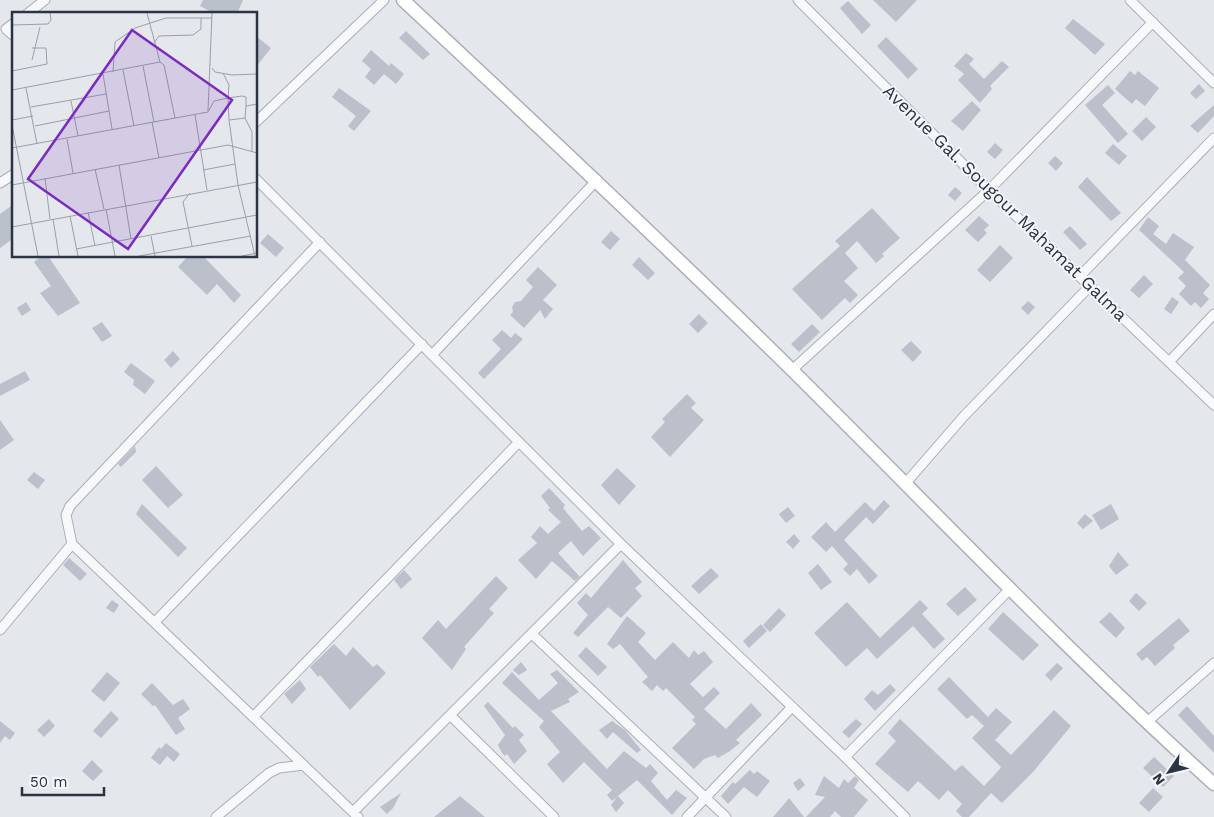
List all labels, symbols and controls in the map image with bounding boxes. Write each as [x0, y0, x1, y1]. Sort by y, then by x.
inset map [12, 12, 258, 258]
street label: Avenue Gal. Sougour Mahamat Galma [879, 80, 1132, 325]
north arrow [1144, 747, 1194, 797]
scale bar [22, 764, 105, 796]
text: N [1149, 771, 1168, 788]
text: 50 m [30, 773, 67, 791]

